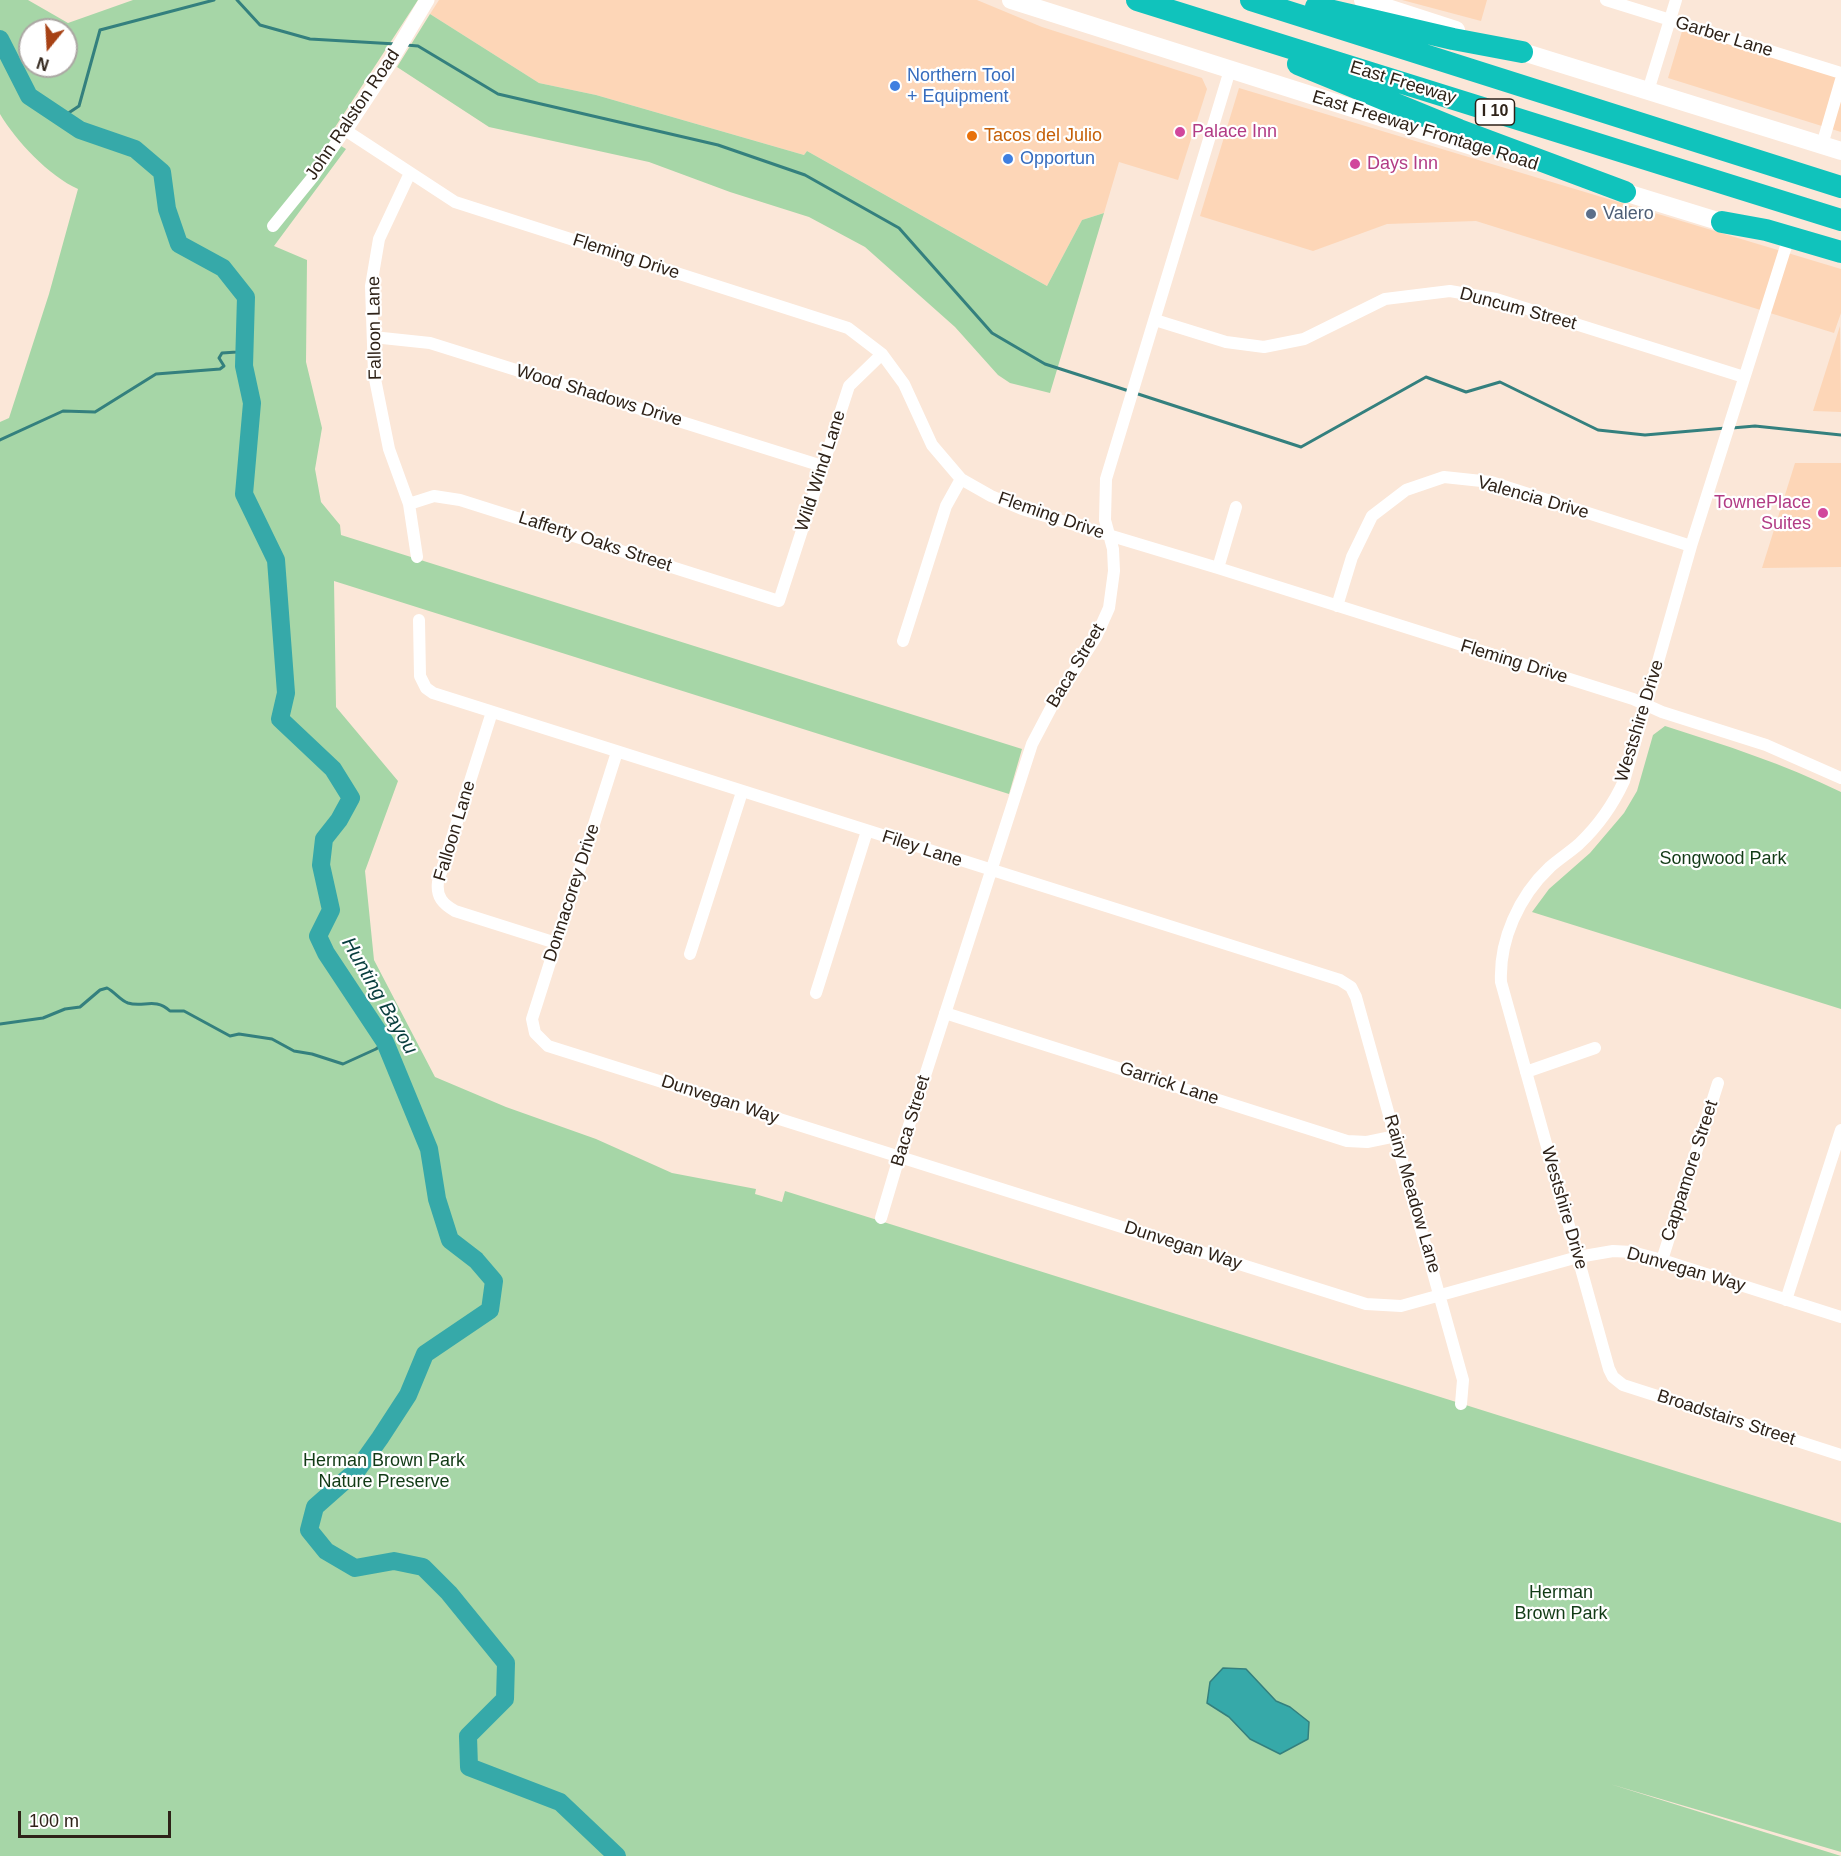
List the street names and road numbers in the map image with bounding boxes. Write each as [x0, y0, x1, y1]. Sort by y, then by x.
street label: Garber Lane [1673, 12, 1775, 62]
street label: John Ralston Road [301, 45, 405, 185]
street label: East Freeway [1347, 57, 1459, 109]
street label: East Freeway Frontage Road [1309, 86, 1541, 176]
road number: I 10 [1476, 99, 1514, 125]
street label: Fleming Drive [570, 230, 682, 284]
street label: Falloon Lane [363, 276, 387, 380]
street label: Duncum Street [1457, 283, 1579, 335]
street label: Wood Shadows Drive [513, 360, 685, 432]
street label: Wild Wind Lane [791, 408, 851, 534]
street label: Valencia Drive [1475, 472, 1591, 524]
street label: Fleming Drive [995, 488, 1107, 544]
street label: Lafferty Oaks Street [516, 507, 674, 577]
street label: Baca Street [1043, 620, 1109, 712]
street label: Fleming Drive [1458, 635, 1570, 689]
street label: Westshire Drive [1611, 657, 1669, 785]
street label: Falloon Lane [429, 778, 481, 884]
street label: Donnacorey Drive [539, 821, 605, 965]
street label: Filey Lane [879, 826, 965, 872]
street label: Garrick Lane [1117, 1058, 1221, 1110]
street label: Dunvegan Way [658, 1071, 782, 1129]
street label: Baca Street [887, 1073, 935, 1169]
street label: Cappamore Street [1657, 1098, 1723, 1244]
street label: Rainy Meadow Lane [1379, 1112, 1445, 1276]
street label: Westshire Drive [1536, 1144, 1592, 1272]
street label: Dunvegan Way [1121, 1217, 1245, 1275]
street label: Dunvegan Way [1624, 1243, 1748, 1297]
street label: Broadstairs Street [1654, 1385, 1798, 1451]

